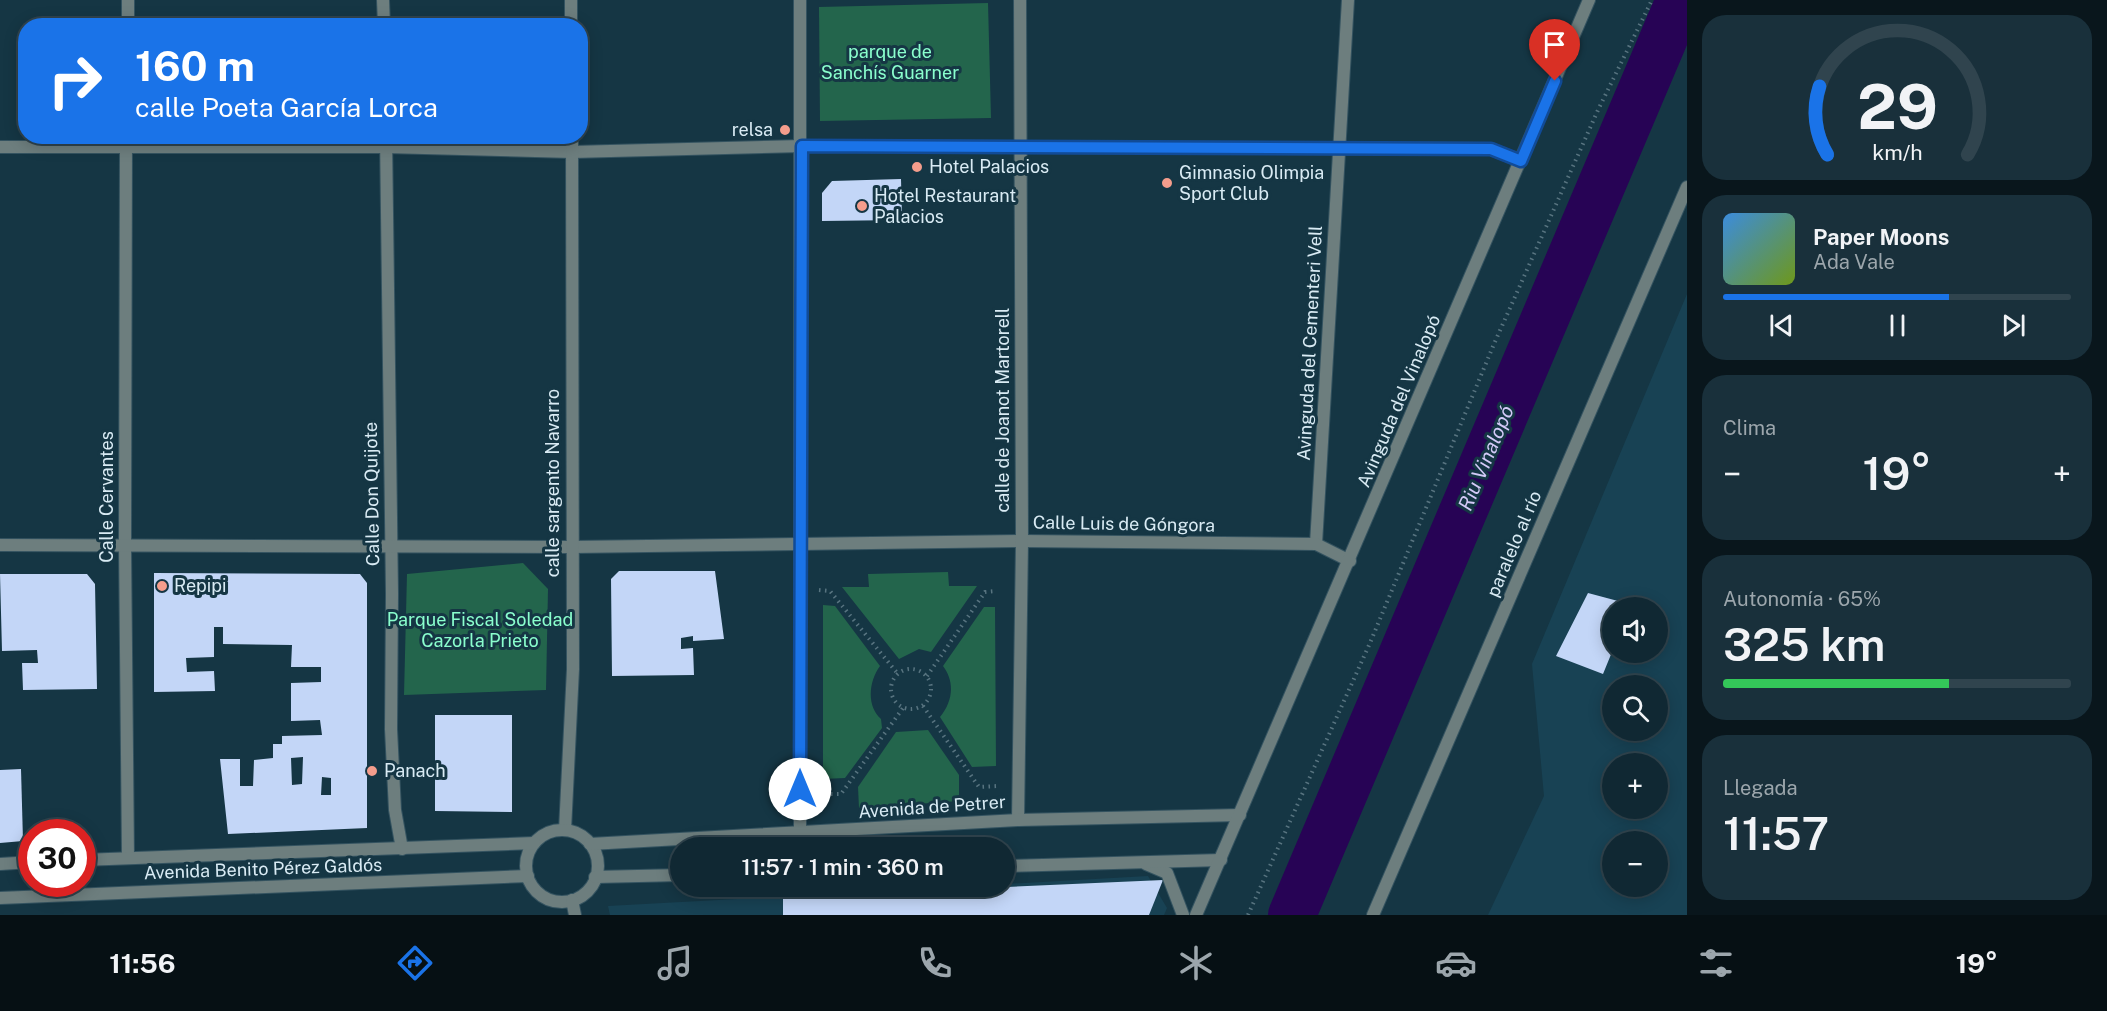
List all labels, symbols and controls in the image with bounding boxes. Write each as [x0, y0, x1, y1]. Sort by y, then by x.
pin [1529, 19, 1580, 81]
icon: arrive [1538, 28, 1571, 61]
text: 160 m [135, 41, 255, 90]
park label: parque de Sanchís Guarner [821, 41, 959, 83]
icon: right [36, 42, 114, 120]
text: 29 [1857, 70, 1937, 143]
text: calle Poeta García Lorca [135, 91, 438, 123]
place label: relsa [732, 119, 773, 140]
marker: relsa [778, 123, 792, 137]
text: km/h [1872, 140, 1922, 165]
place label: Hotel Palacios [929, 156, 1049, 177]
marker: Hotel Palacios [910, 160, 924, 174]
place label: Gimnasio Olimpia Sport Club [1179, 162, 1324, 204]
marker: Gimnasio Olimpia Sport Club [1160, 176, 1174, 190]
place label: Hotel Restaurant Palacios [874, 185, 1016, 227]
marker: Hotel Restaurant Palacios [855, 199, 869, 213]
text: Paper Moons [1813, 224, 1949, 250]
street label: Avinguda del Cementeri Vell [1293, 225, 1326, 461]
text: Ada Vale [1813, 250, 1895, 274]
street label: calle de Joanot Martorell [992, 307, 1013, 513]
icon: previous [1765, 309, 1798, 342]
icon: pause [1881, 309, 1914, 342]
icon: next [1997, 309, 2030, 342]
street label: Avinguda del Vinalopó [1353, 311, 1444, 490]
street label: calle sargento Navarro [542, 389, 563, 577]
water label: Riu Vinalopó [1453, 402, 1519, 514]
text: Clima [1723, 416, 1776, 440]
street label: Calle Don Quijote [360, 422, 383, 566]
street label: Calle Cervantes [96, 431, 117, 563]
text: 19° [1863, 447, 1931, 500]
text: − [1723, 455, 1741, 493]
text: + [2053, 455, 2071, 493]
street label: paralelo al río [1482, 488, 1545, 600]
street label: Calle Luis de Góngora [1033, 511, 1215, 536]
place label: Repipi [174, 575, 227, 596]
marker: Repipi [155, 579, 169, 593]
text: Autonomía · 65% [1723, 587, 1881, 611]
map controls [1602, 597, 1668, 897]
button: sound [1602, 597, 1668, 663]
park label: Parque Fiscal Soledad Cazorla Prieto [387, 609, 573, 651]
text: 325 km [1723, 618, 1886, 671]
button: search [1602, 675, 1668, 741]
button: + [1602, 753, 1668, 819]
position arrow [768, 757, 832, 821]
place label: Panach [384, 760, 446, 781]
marker: Panach [365, 764, 379, 778]
text: Llegada [1723, 776, 1798, 800]
street label: Avenida de Petrer [857, 791, 1006, 822]
text: 11:57 [1723, 807, 1829, 860]
speed limit sign: 30 [18, 819, 96, 897]
button: − [1602, 831, 1668, 897]
street label: Avenida Benito Pérez Galdós [143, 854, 383, 883]
text: 11:57 · 1 min · 360 m [741, 854, 944, 880]
icon: directions [394, 942, 436, 984]
icon: music [654, 942, 696, 984]
icon: phone [914, 942, 956, 984]
icon: climate [1175, 942, 1217, 984]
icon: car [1435, 942, 1477, 984]
icon: filters [1695, 942, 1737, 984]
text: 11:56 [109, 947, 176, 979]
text: 19° [1956, 947, 1998, 979]

